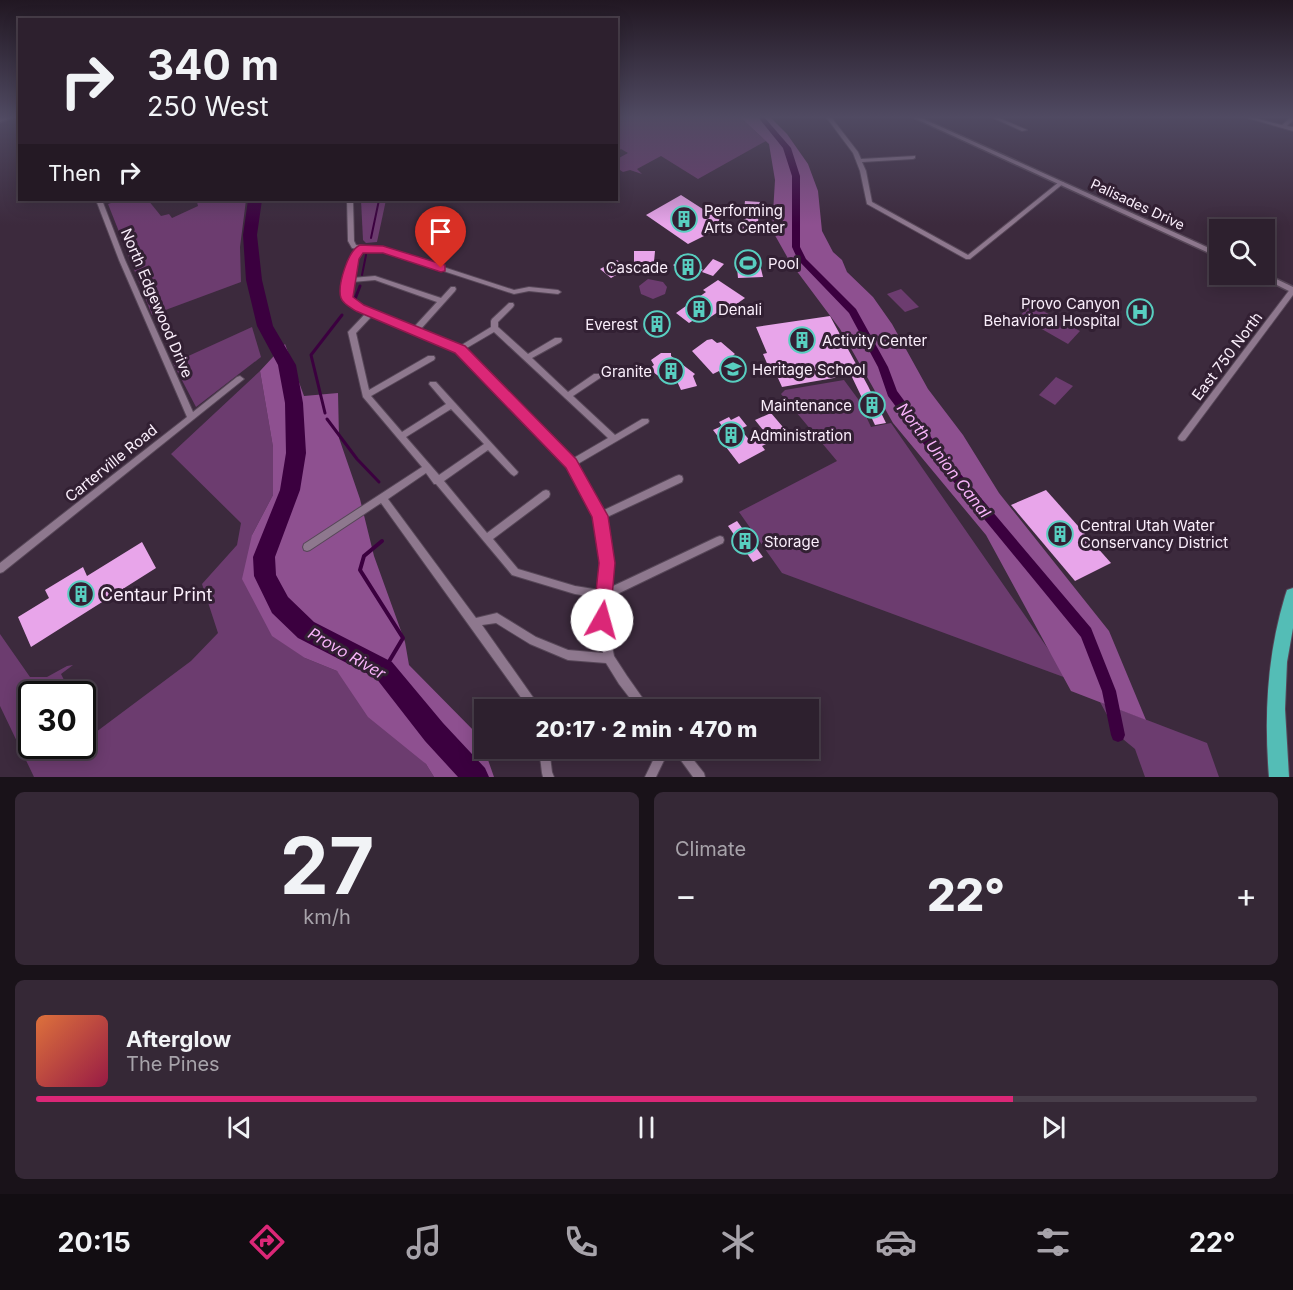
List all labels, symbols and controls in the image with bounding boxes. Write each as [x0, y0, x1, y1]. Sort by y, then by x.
text: 340 m [147, 39, 279, 90]
icon: right [48, 42, 126, 120]
text: 250 West [147, 90, 269, 123]
icon: right [113, 156, 146, 189]
text: Then [48, 160, 101, 186]
street label: Palisades Drive [1088, 175, 1188, 233]
place label: Performing Arts Center [704, 201, 785, 237]
building icon: Performing Arts Center [669, 204, 699, 234]
pin [415, 206, 466, 268]
icon: arrive [424, 215, 457, 248]
map controls [1209, 219, 1275, 285]
button: search [1209, 219, 1275, 285]
street label: North Edgewood Drive [117, 225, 197, 381]
sports icon: Pool [733, 248, 763, 278]
building icon: Cascade [673, 252, 703, 282]
place label: Pool [768, 254, 799, 273]
place label: Cascade [606, 258, 668, 277]
building icon: Denali [684, 294, 714, 324]
place label: Provo Canyon Behavioral Hospital [983, 294, 1120, 330]
hospital icon: Provo Canyon Behavioral Hospital [1125, 297, 1155, 327]
place label: Denali [718, 300, 762, 319]
street label: East 750 North [1188, 308, 1266, 404]
building icon: Everest [642, 309, 672, 339]
place label: Everest [585, 315, 638, 334]
building icon: Activity Center [787, 325, 817, 355]
place label: Activity Center [822, 331, 927, 350]
school or university icon: Heritage School [718, 354, 748, 384]
building icon: Granite [656, 356, 686, 386]
place label: Heritage School [752, 360, 866, 379]
place label: Granite [601, 362, 652, 381]
building icon: Maintenance [857, 390, 887, 420]
place label: Maintenance [761, 396, 852, 415]
water label: North Union Canal [893, 398, 995, 522]
street label: Carterville Road [61, 420, 161, 506]
building icon: Administration [716, 420, 746, 450]
place label: Administration [750, 426, 852, 445]
place label: Central Utah Water Conservancy District [1080, 516, 1228, 552]
building icon: Central Utah Water Conservancy District [1045, 519, 1075, 549]
building icon: Storage [730, 526, 760, 556]
place label: Storage [764, 532, 819, 551]
building icon: Centaur Print [66, 579, 96, 609]
place label: Centaur Print [100, 584, 212, 605]
position arrow [570, 588, 634, 652]
water label: Provo River [305, 623, 390, 684]
speed limit sign: 30 [18, 681, 96, 759]
text: 20:17 · 2 min · 470 m [535, 716, 758, 742]
text: 27 [280, 818, 374, 913]
text: Climate [675, 837, 746, 861]
text: 22° [927, 867, 1005, 922]
text: − [675, 875, 697, 915]
text: + [1235, 875, 1257, 915]
text: km/h [303, 905, 351, 929]
text: Afterglow [126, 1026, 231, 1052]
text: The Pines [126, 1052, 220, 1076]
icon: previous [223, 1111, 256, 1144]
icon: pause [630, 1111, 663, 1144]
icon: next [1037, 1111, 1070, 1144]
icon: directions [246, 1221, 288, 1263]
icon: music [403, 1221, 445, 1263]
icon: phone [560, 1221, 602, 1263]
icon: climate [717, 1221, 759, 1263]
icon: car [875, 1221, 917, 1263]
icon: filters [1032, 1221, 1074, 1263]
text: 20:15 [58, 1226, 131, 1259]
text: 22° [1189, 1226, 1235, 1259]

